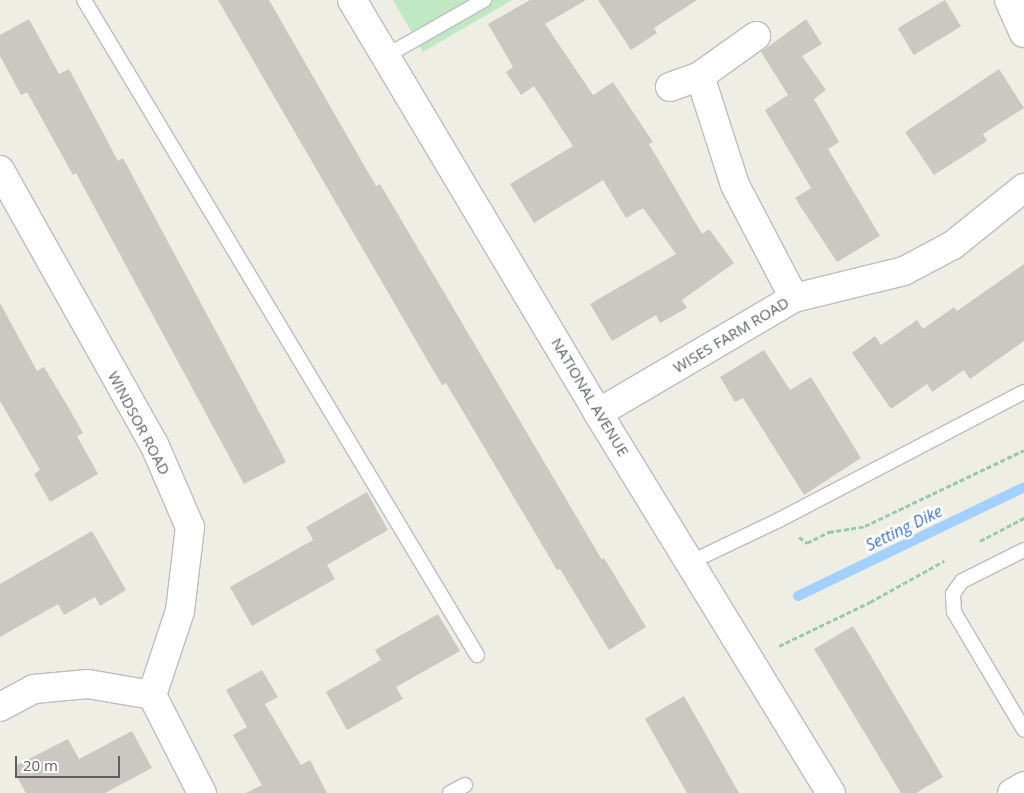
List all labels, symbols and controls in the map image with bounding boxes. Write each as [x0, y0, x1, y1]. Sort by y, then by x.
street label: WISES FARM ROAD [670, 293, 792, 377]
street label: NATIONAL AVENUE [548, 335, 632, 459]
street label: WINDSOR ROAD [104, 368, 174, 478]
water label: Setting Dike [863, 501, 945, 555]
scale bar [18, 746, 122, 778]
text: 20 m [23, 755, 58, 775]

